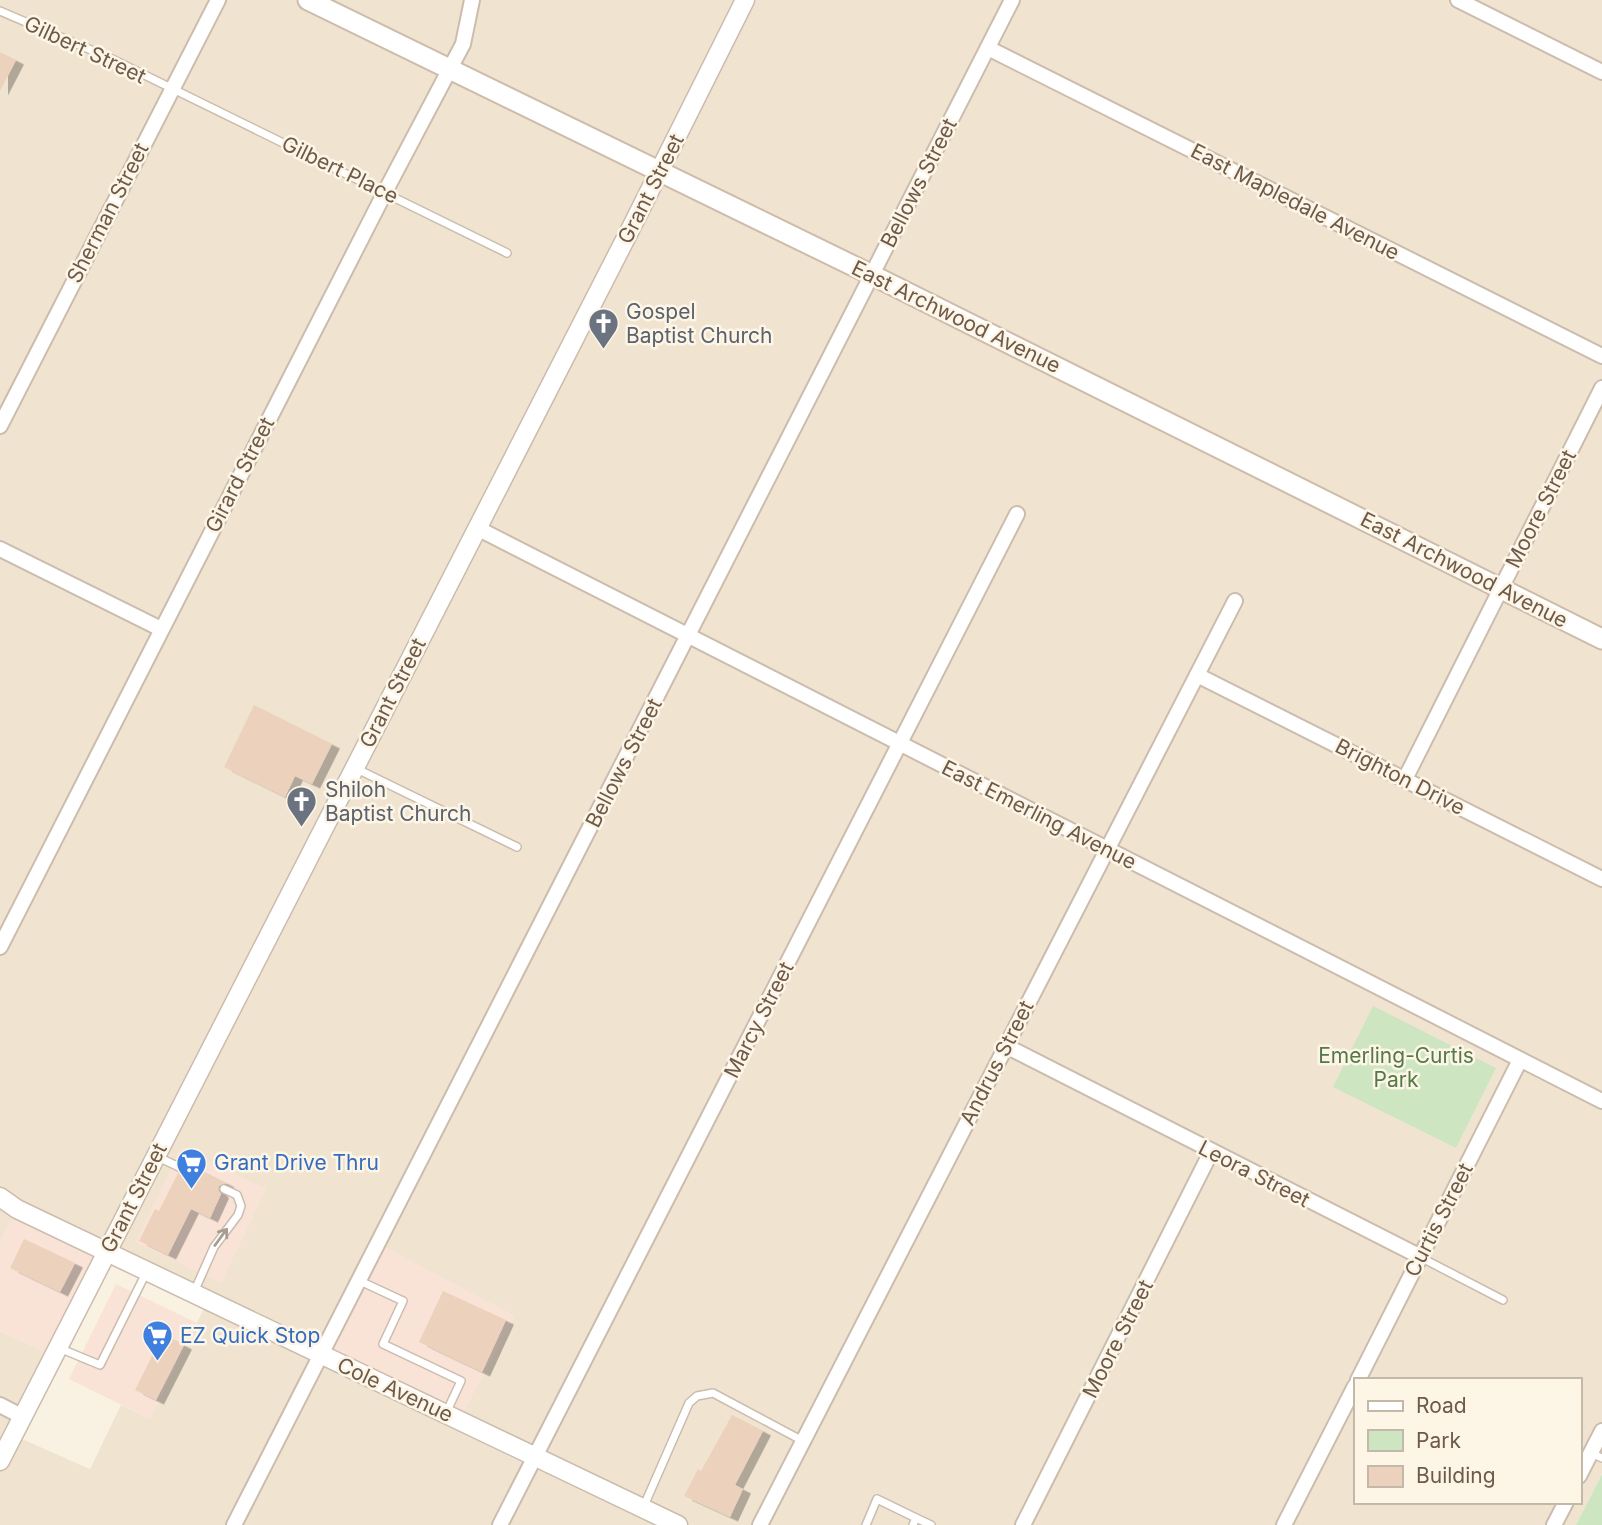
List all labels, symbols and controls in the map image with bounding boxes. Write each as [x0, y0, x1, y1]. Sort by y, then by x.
street label: Gilbert Street [20, 10, 150, 89]
street label: Bellows Street [875, 114, 962, 252]
street label: Grant Street [612, 130, 689, 248]
street label: Gilbert Place [278, 131, 403, 209]
street label: Sherman Street [61, 138, 154, 287]
street label: East Mapledale Avenue [1187, 138, 1404, 265]
street label: East Archwood Avenue [848, 255, 1065, 378]
place label: Gospel Baptist Church [626, 299, 772, 348]
church icon: Gospel Baptist Church [586, 307, 620, 351]
street label: Girard Street [200, 413, 279, 537]
street label: Moore Street [1500, 445, 1581, 572]
street label: East Archwood Avenue [1356, 506, 1572, 633]
street label: Grant Street [354, 634, 431, 752]
street label: Bellows Street [580, 694, 667, 832]
street label: Brighton Drive [1331, 733, 1469, 820]
street label: East Emerling Avenue [938, 755, 1141, 874]
place label: Shiloh Baptist Church [325, 777, 471, 826]
church icon: Shiloh Baptist Church [285, 785, 319, 829]
street label: Marcy Street [719, 957, 799, 1082]
street label: Andrus Street [954, 996, 1039, 1129]
park label: Emerling-Curtis Park [1318, 1043, 1474, 1092]
street label: Leora Street [1194, 1135, 1314, 1212]
street label: Grant Street [95, 1139, 172, 1257]
supermarket icon: Grant Drive Thru [174, 1146, 208, 1190]
place label: Grant Drive Thru [214, 1150, 379, 1175]
street label: Curtis Street [1399, 1159, 1478, 1281]
one-way arrow [214, 1228, 229, 1247]
street label: Moore Street [1077, 1275, 1158, 1402]
supermarket icon: EZ Quick Stop [140, 1319, 174, 1363]
place label: EZ Quick Stop [180, 1323, 320, 1348]
street label: Cole Avenue [333, 1352, 457, 1427]
legend [1354, 1378, 1581, 1504]
text: Road [1416, 1393, 1467, 1418]
text: Park [1416, 1428, 1461, 1453]
text: Building [1416, 1463, 1496, 1488]

